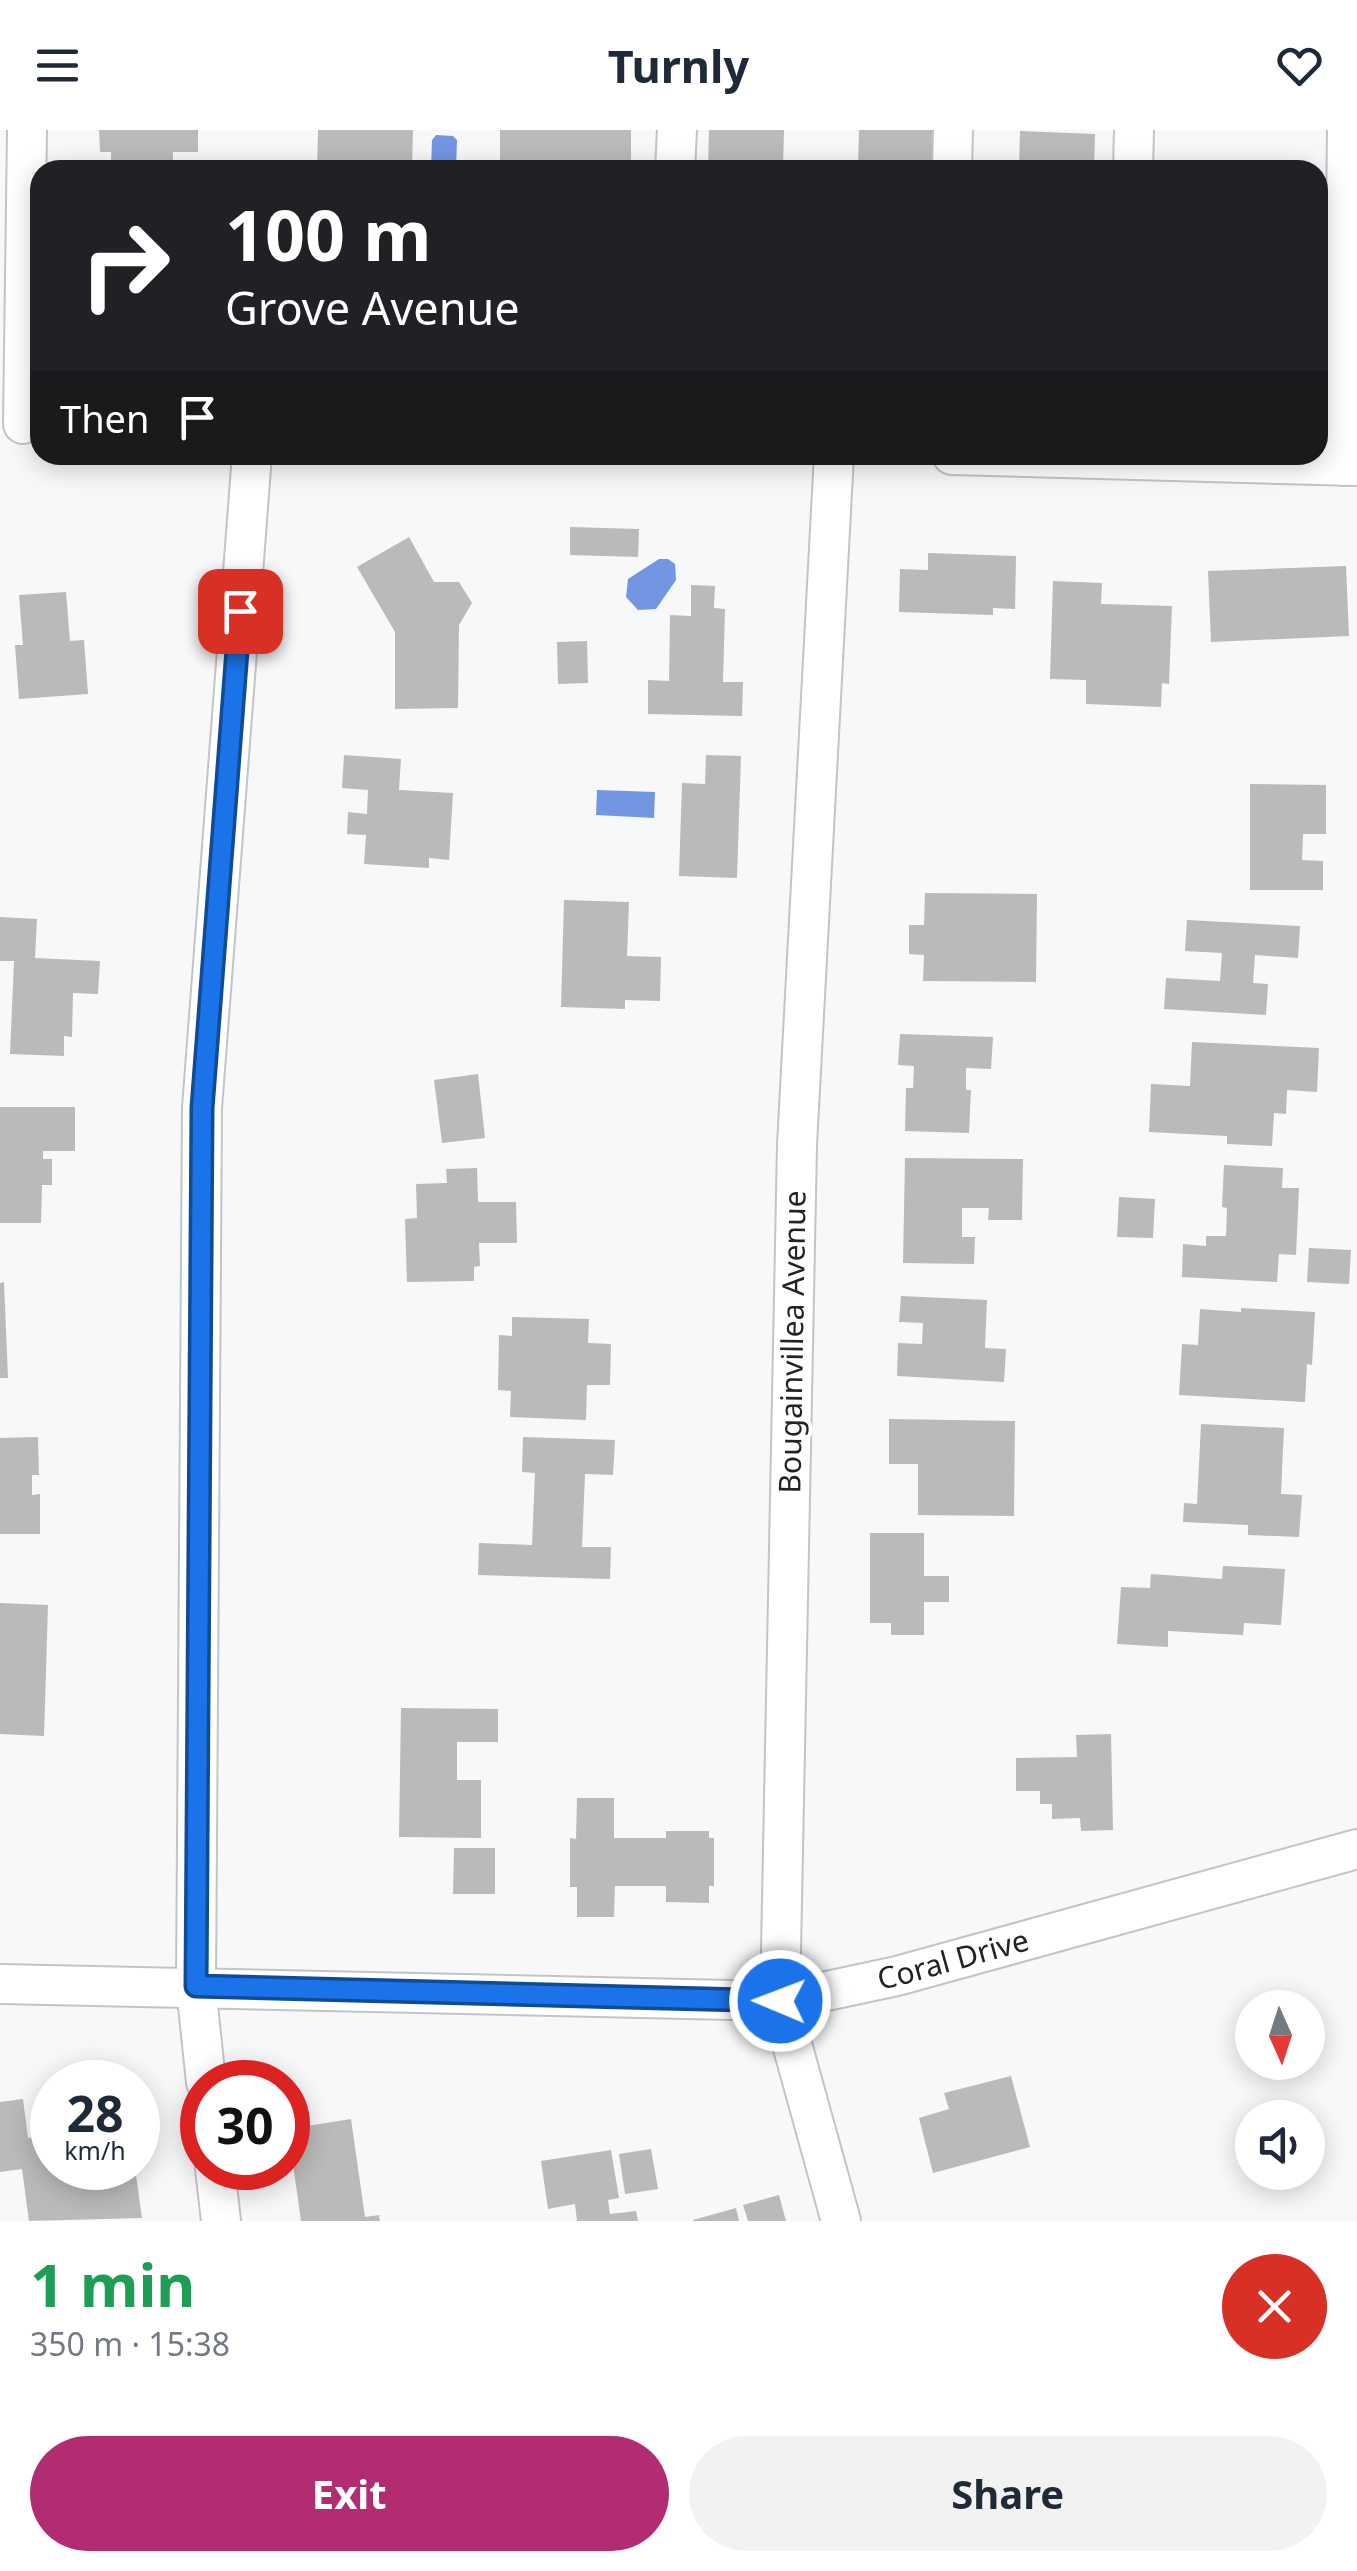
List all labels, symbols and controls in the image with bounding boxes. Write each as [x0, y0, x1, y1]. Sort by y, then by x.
text: Turnly [608, 35, 749, 96]
icon: menu [30, 38, 85, 93]
icon: heart [1272, 38, 1327, 93]
text: 100 m [225, 186, 432, 282]
icon: right [60, 200, 190, 330]
text: Grove Avenue [225, 277, 520, 338]
icon: arrive [170, 390, 225, 445]
text: Then [60, 392, 150, 444]
pin [198, 569, 283, 654]
icon: arrive [213, 584, 268, 639]
street label: Bougainvillea Avenue [768, 1190, 815, 1494]
street label: Coral Drive [873, 1919, 1033, 1999]
position arrow [728, 1949, 832, 2053]
north arrow [1235, 1990, 1325, 2080]
map controls [1235, 1990, 1325, 2190]
speed limit sign: 30 [180, 2060, 310, 2190]
text: 28 [66, 2079, 124, 2147]
button: sound [1235, 2100, 1325, 2190]
text: km/h [64, 2133, 126, 2167]
text: 1 min [30, 2243, 195, 2325]
button: close [1222, 2254, 1327, 2359]
text: 350 m · 15:38 [30, 2322, 230, 2365]
button: Exit [30, 2436, 669, 2551]
button: Share [689, 2436, 1327, 2551]

